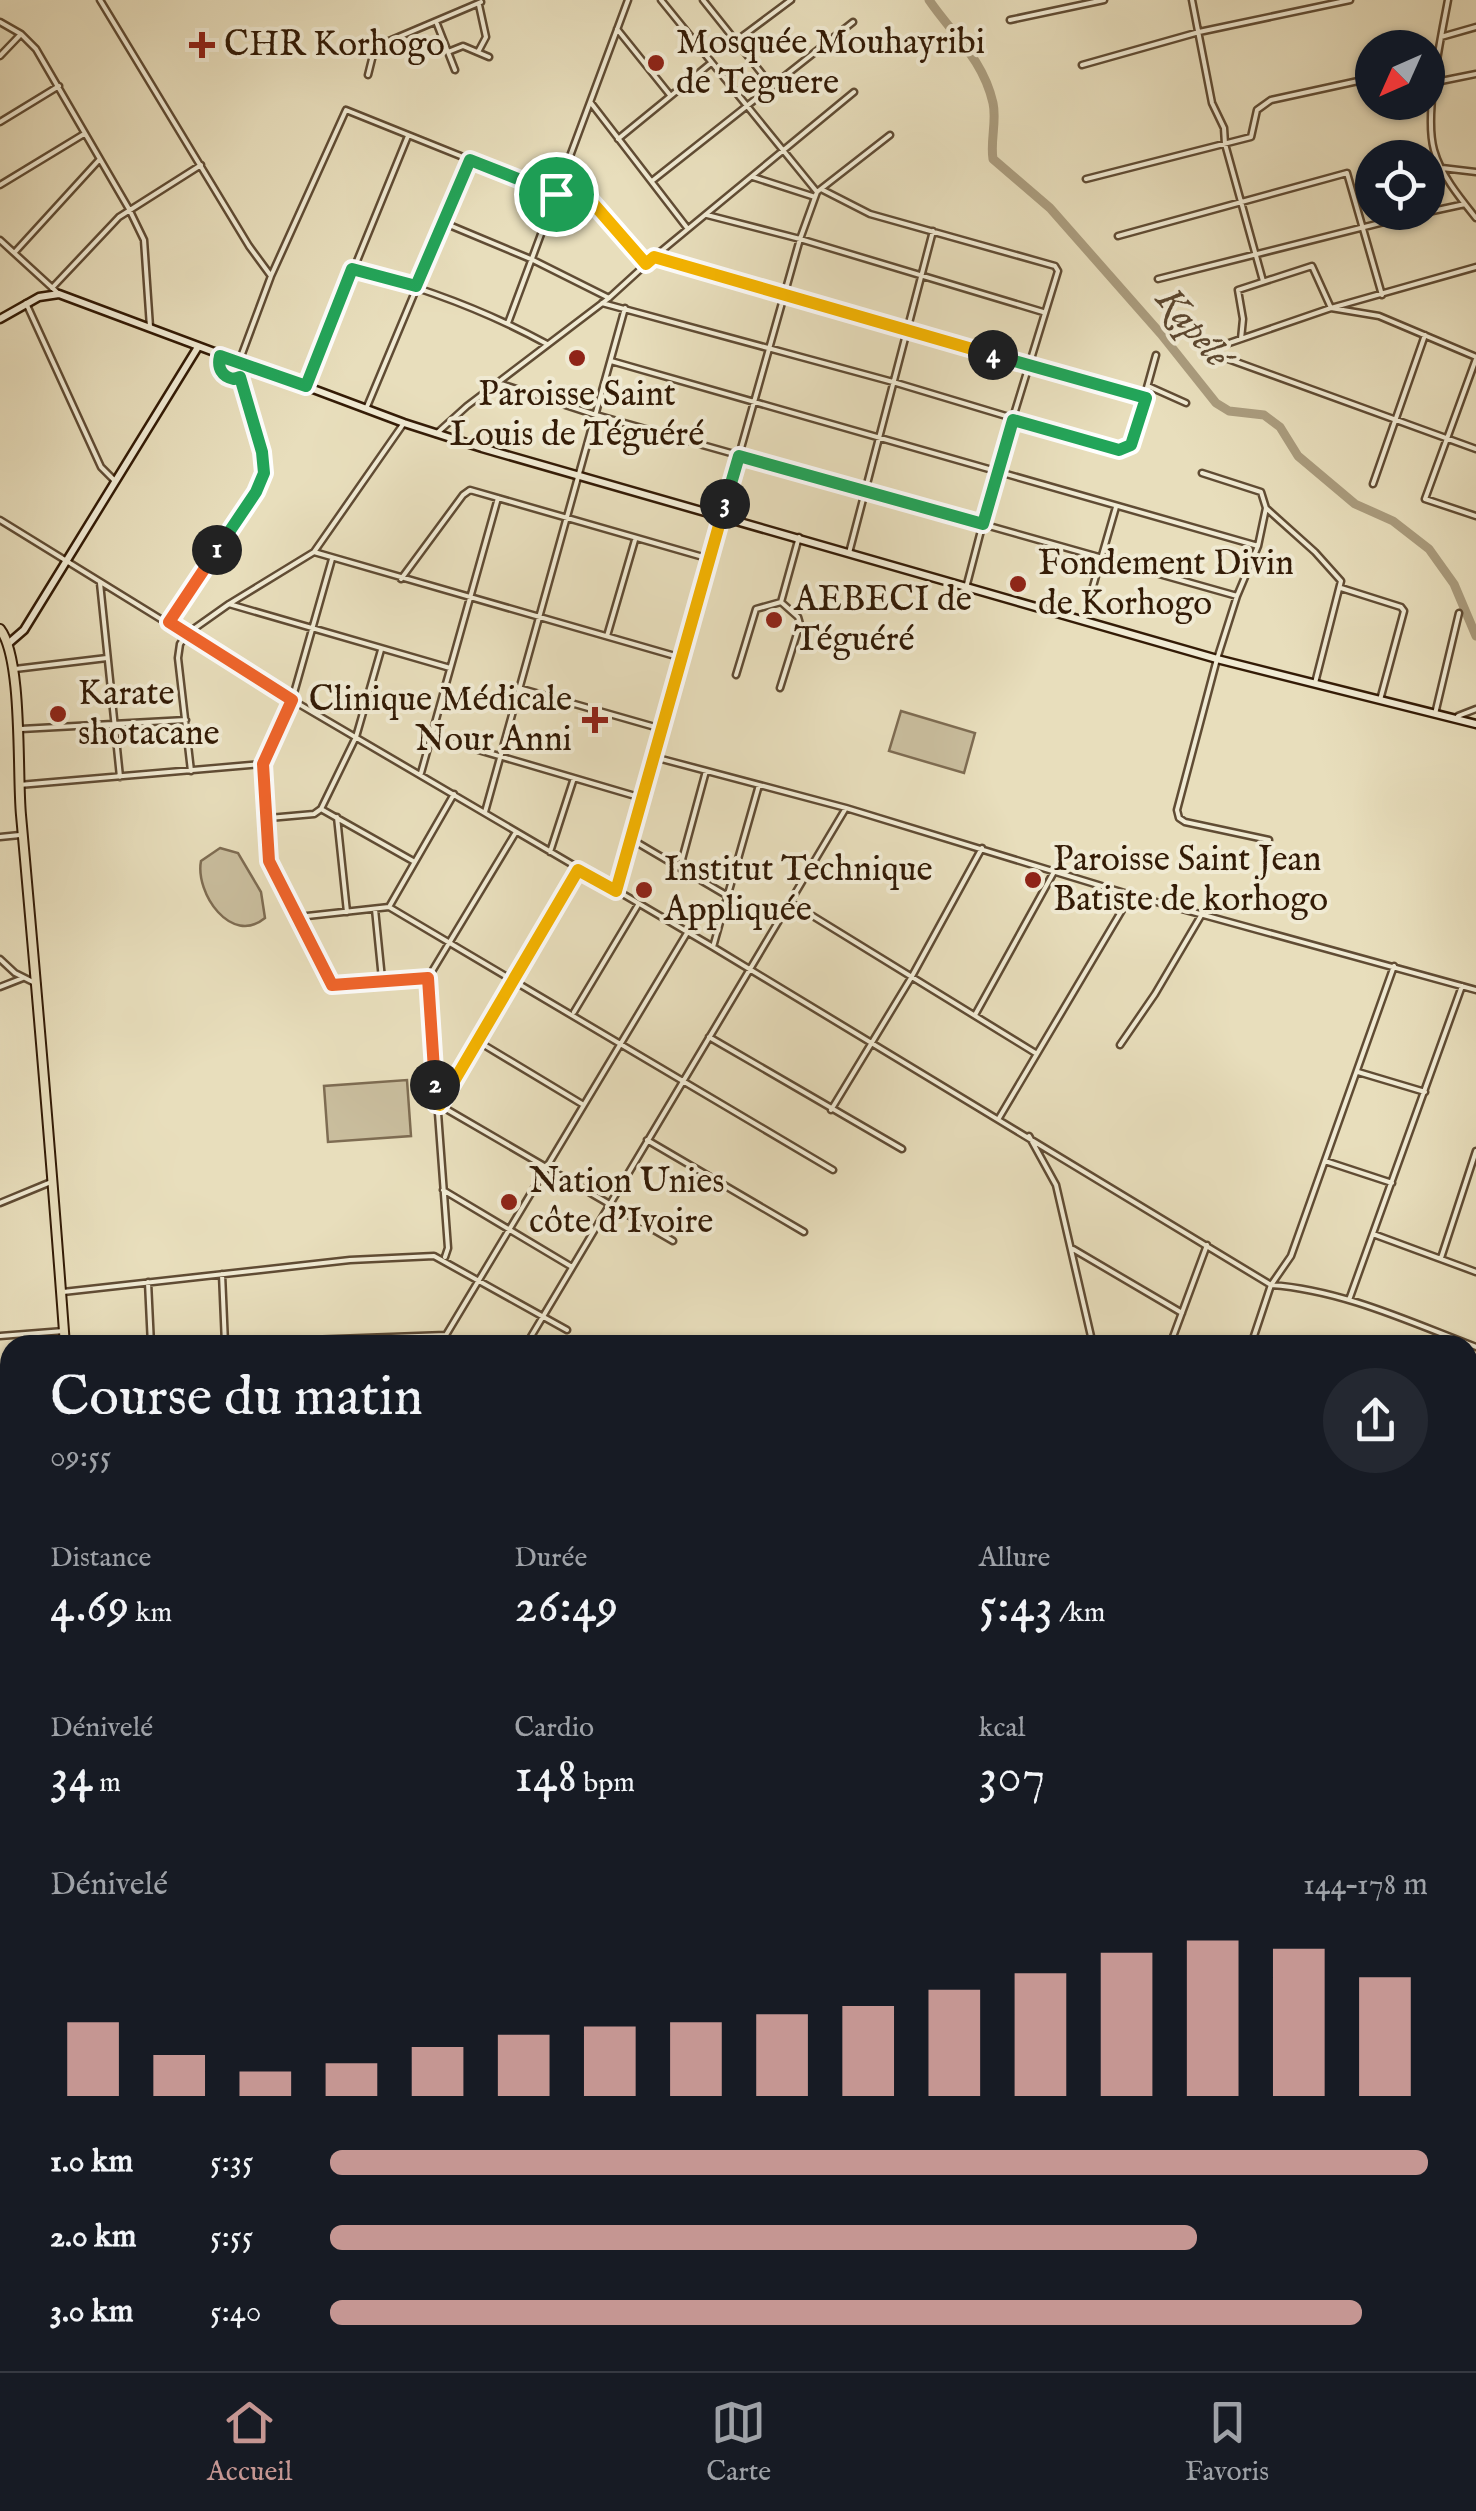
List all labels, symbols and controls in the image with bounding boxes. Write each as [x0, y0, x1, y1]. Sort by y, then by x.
place label: Mosquée Mouhayribi de Teguere [676, 21, 985, 106]
place label: CHR Korhogo [224, 23, 445, 68]
north arrow [1355, 30, 1445, 120]
map controls [1355, 30, 1445, 230]
marker: CHR Korhogo [189, 32, 215, 58]
marker: Mosquée Mouhayribi de Teguere [645, 52, 667, 74]
button: locate [1355, 140, 1445, 230]
pin [514, 152, 599, 237]
icon: arrive [529, 167, 584, 222]
water label: Kapélé [1143, 276, 1244, 383]
pin: 4 [968, 330, 1018, 380]
text: 4 [986, 337, 1000, 372]
marker: Paroisse Saint Louis de Téguéré [566, 347, 588, 369]
place label: Paroisse Saint Louis de Téguéré [450, 373, 704, 458]
pin: 3 [700, 479, 750, 529]
text: 3 [720, 486, 730, 521]
pin: 1 [192, 525, 242, 575]
text: 1 [212, 532, 222, 567]
place label: Fondement Divin de Korhogo [1038, 542, 1294, 627]
marker: Fondement Divin de Korhogo [1007, 573, 1029, 595]
place label: AEBECI de Téguéré [793, 578, 972, 663]
marker: AEBECI de Téguéré [763, 609, 785, 631]
place label: Karate shotacane [78, 672, 220, 757]
place label: Clinique Médicale Nour Anni [309, 678, 572, 763]
marker: Karate shotacane [47, 703, 69, 725]
marker: Clinique Médicale Nour Anni [582, 707, 608, 733]
place label: Paroisse Saint Jean Batiste de korhogo [1053, 838, 1328, 923]
place label: Institut Technique Appliquée [663, 848, 933, 933]
marker: Paroisse Saint Jean Batiste de korhogo [1022, 869, 1044, 891]
marker: Institut Technique Appliquée [633, 879, 655, 901]
pin: 2 [410, 1060, 460, 1110]
text: 2 [428, 1067, 442, 1102]
place label: Nation Unies côte d'Ivoire [529, 1160, 725, 1245]
marker: Nation Unies côte d'Ivoire [498, 1191, 520, 1213]
text: Course du matin [50, 1364, 423, 1434]
button: share [1323, 1368, 1428, 1473]
text: 09:55 [50, 1437, 111, 1478]
text: Distance [50, 1541, 151, 1576]
text: Durée [514, 1541, 587, 1576]
text: Allure [979, 1541, 1050, 1576]
text: 4.69 [50, 1576, 129, 1639]
text: 26:49 [514, 1576, 618, 1639]
text: 5:43 [979, 1576, 1053, 1639]
text: km [129, 1596, 172, 1631]
text: /km [1053, 1596, 1105, 1631]
text: Dénivelé [50, 1711, 153, 1746]
text: Cardio [514, 1711, 594, 1746]
text: kcal [979, 1711, 1025, 1746]
text: 34 [50, 1746, 93, 1809]
text: 148 [514, 1746, 577, 1809]
text: 307 [979, 1746, 1045, 1809]
text: m [93, 1766, 121, 1801]
text: bpm [577, 1766, 635, 1801]
text: Dénivelé [50, 1865, 168, 1906]
text: 144–178 m [1303, 1865, 1428, 1906]
text: 1.0 km [50, 2142, 133, 2183]
text: 5:35 [210, 2142, 254, 2183]
text: 2.0 km [50, 2217, 136, 2258]
text: 5:55 [210, 2217, 253, 2258]
text: 3.0 km [50, 2292, 133, 2333]
text: 5:40 [210, 2292, 261, 2333]
tab: Accueil [207, 2395, 292, 2490]
tab: Carte [706, 2395, 771, 2490]
tab: Favoris [1185, 2395, 1269, 2490]

